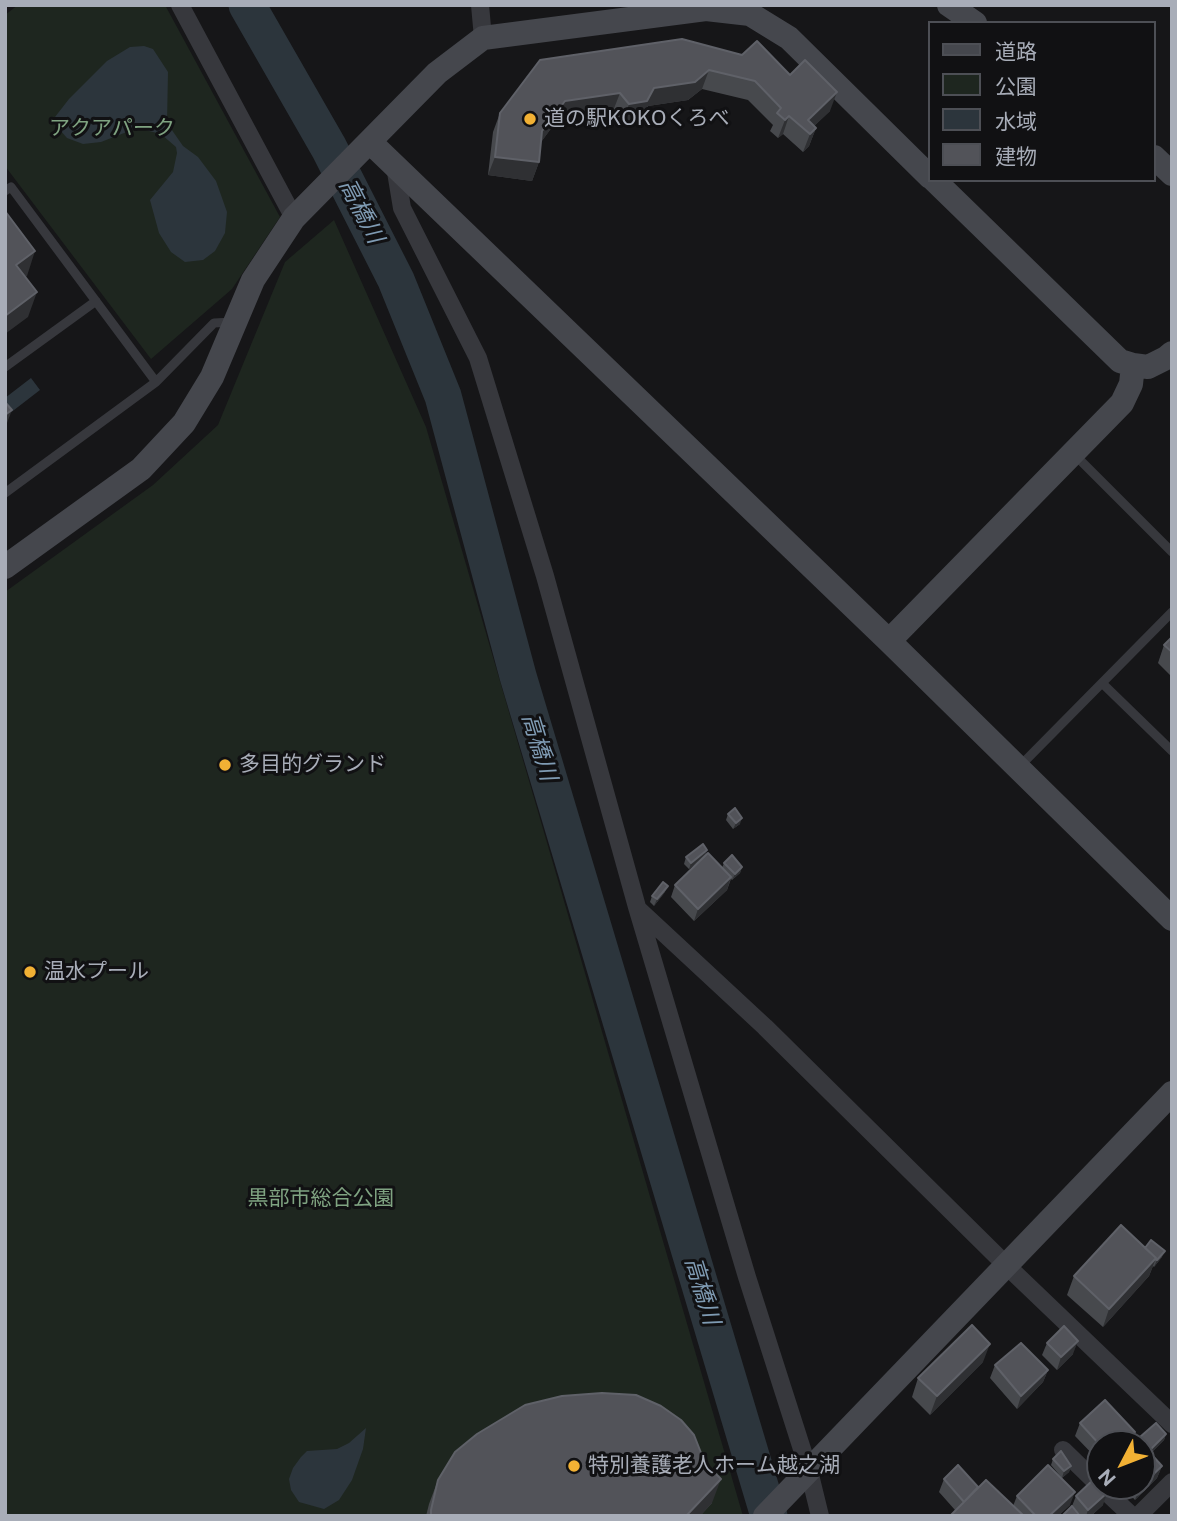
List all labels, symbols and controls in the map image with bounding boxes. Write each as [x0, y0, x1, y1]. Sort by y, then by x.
legend [928, 21, 1156, 182]
text: 道路 [995, 39, 1037, 64]
text: 公園 [995, 74, 1037, 99]
place label: 道の駅KOKOくろべ [544, 106, 729, 132]
text: 水域 [995, 109, 1037, 134]
marker: 道の駅KOKOくろべ [522, 111, 538, 127]
park label: アクアパーク [49, 116, 175, 142]
text: 建物 [995, 144, 1037, 169]
water label: 高橋川 [333, 174, 389, 248]
water label: 高橋川 [516, 710, 562, 784]
place label: 多目的グランド [239, 752, 386, 778]
marker: 多目的グランド [217, 757, 233, 773]
place label: 温水プール [44, 959, 149, 985]
marker: 温水プール [22, 964, 38, 980]
park label: 黒部市総合公園 [248, 1186, 394, 1212]
water label: 高橋川 [679, 1254, 725, 1328]
north arrow [1086, 1430, 1156, 1500]
place label: 特別養護老人ホーム越之湖 [588, 1453, 840, 1479]
marker: 特別養護老人ホーム越之湖 [566, 1458, 582, 1474]
text: N [1094, 1465, 1120, 1491]

